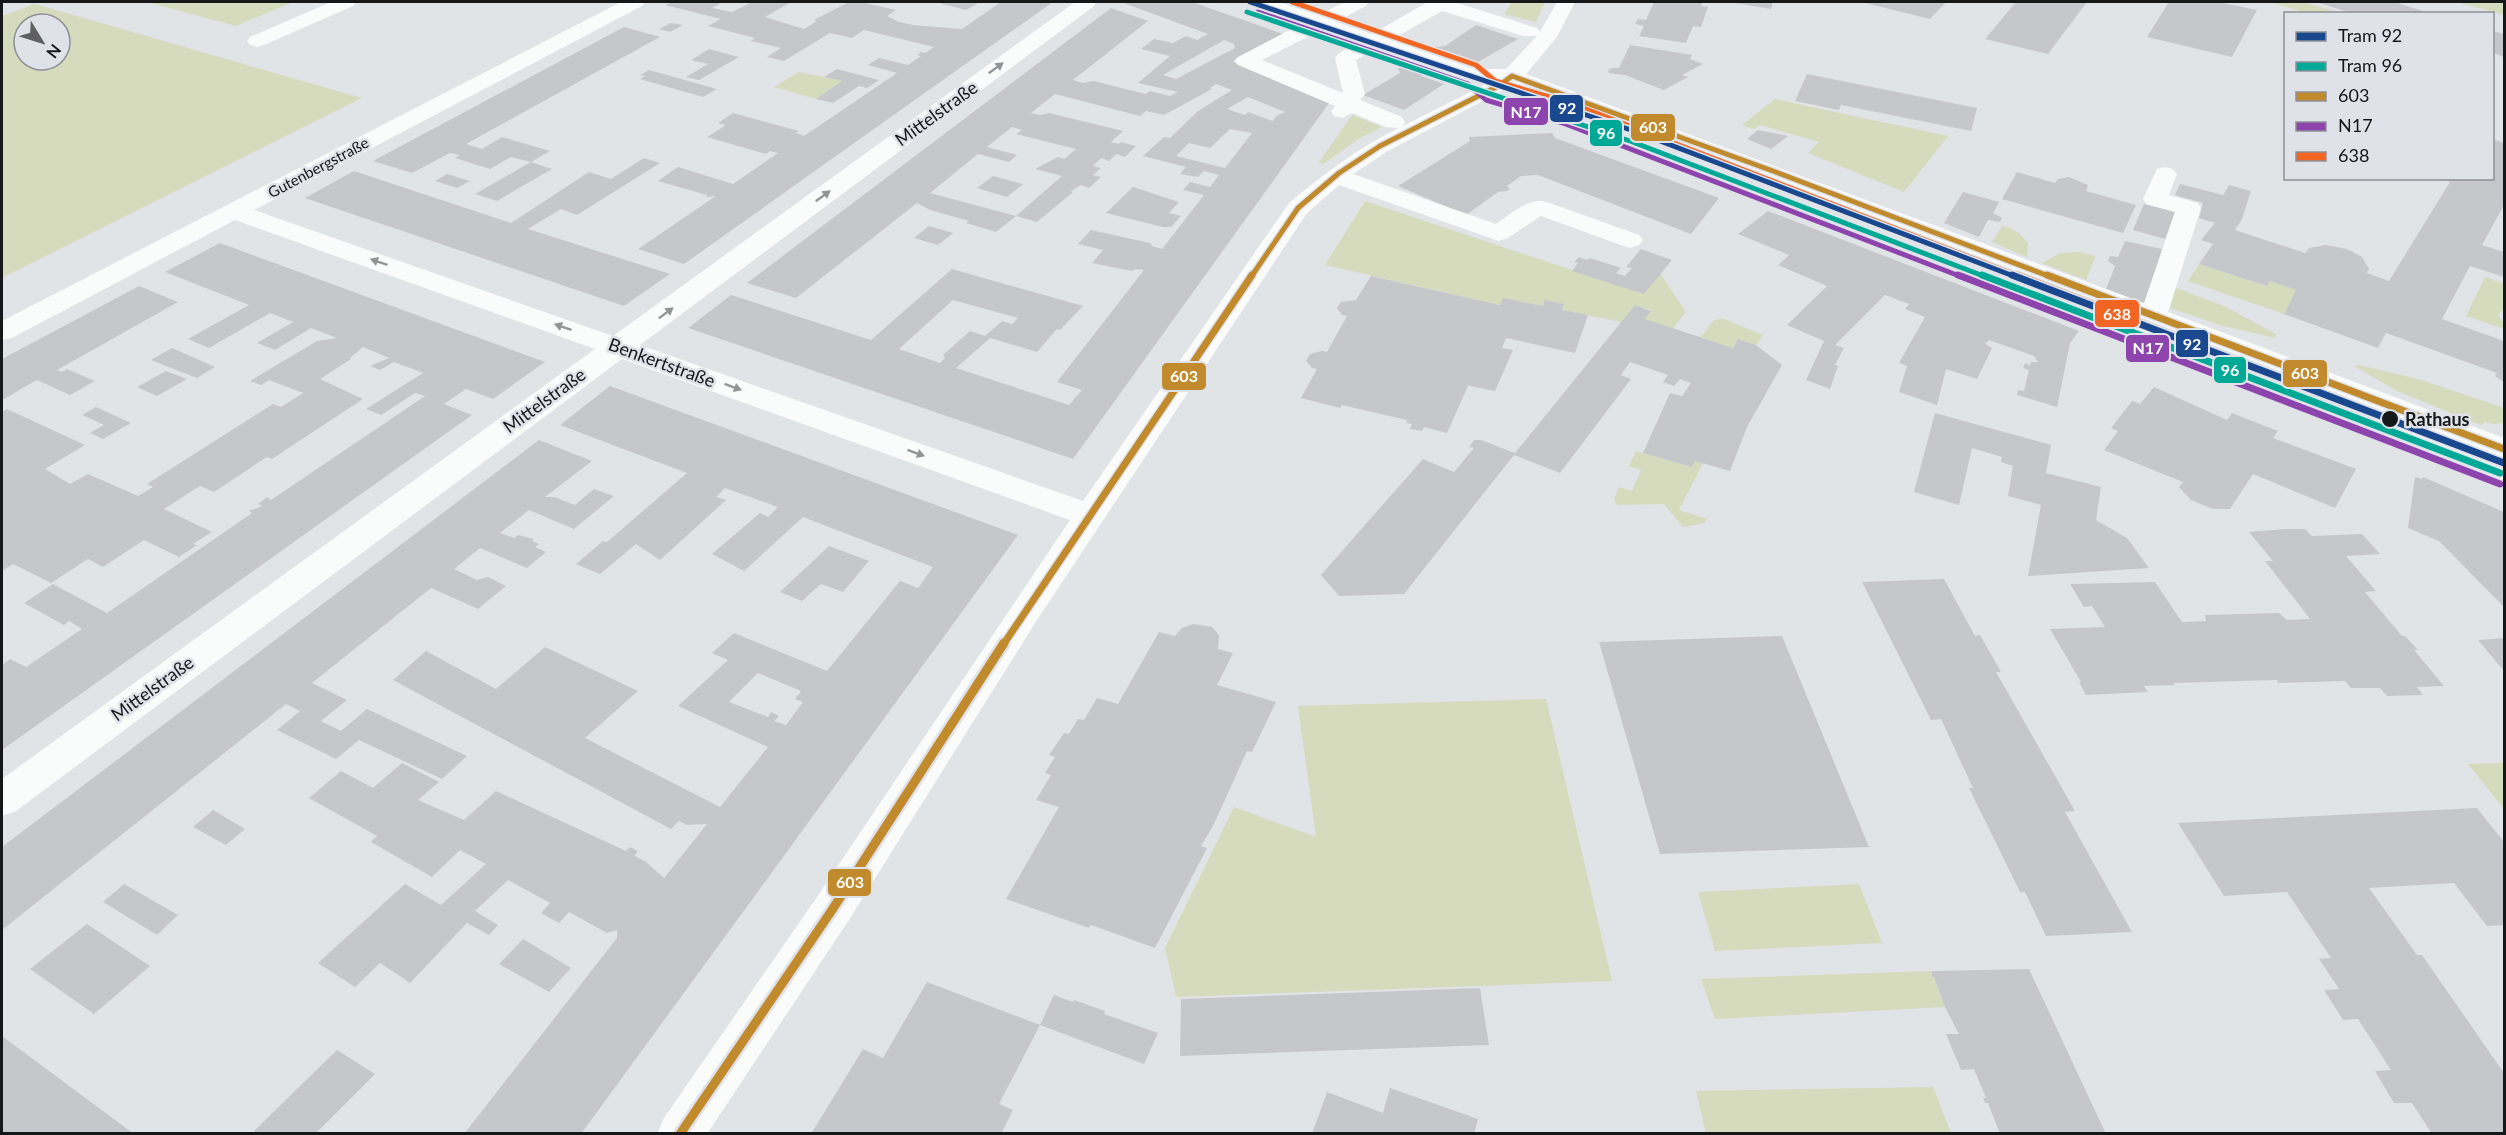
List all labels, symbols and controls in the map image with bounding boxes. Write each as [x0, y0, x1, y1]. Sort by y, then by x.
north arrow [12, 12, 72, 72]
legend [2284, 12, 2494, 180]
text: Tram 92 [2338, 24, 2402, 46]
text: N [43, 41, 65, 62]
text: Tram 96 [2338, 54, 2402, 76]
one-way arrow [988, 62, 1004, 74]
street label: Mittelstraße [891, 76, 981, 150]
text: 603 [2338, 84, 2369, 106]
line badge: 92 [1549, 94, 1584, 123]
line badge: N17 [1503, 97, 1549, 126]
text: 92 [1558, 98, 1576, 117]
text: N17 [1511, 102, 1541, 121]
line badge: 603 [1630, 113, 1676, 142]
text: N17 [2338, 114, 2373, 136]
text: 603 [1639, 117, 1667, 136]
line badge: 96 [1589, 119, 1623, 147]
text: 96 [1597, 123, 1615, 142]
street label: Gutenbergstraße [265, 133, 372, 201]
text: 638 [2338, 144, 2369, 166]
one-way arrow [815, 191, 830, 203]
one-way arrow [370, 257, 388, 267]
line badge: 638 [2094, 299, 2140, 328]
text: 638 [2103, 304, 2131, 323]
one-way arrow [658, 306, 674, 319]
one-way arrow [554, 322, 572, 332]
line badge: 92 [2175, 329, 2209, 358]
street label: Benkertstraße [606, 333, 718, 391]
line badge: N17 [2125, 334, 2170, 363]
text: 92 [2183, 334, 2201, 353]
text: N17 [2133, 338, 2163, 357]
line badge: 96 [2213, 356, 2247, 384]
line badge: 603 [2282, 359, 2328, 388]
text: 96 [2221, 360, 2239, 379]
line badge: 603 [1161, 362, 1207, 391]
street label: Mittelstraße [499, 363, 589, 437]
text: 603 [2291, 363, 2319, 382]
text: 603 [1170, 366, 1198, 385]
one-way arrow [724, 383, 742, 393]
place label: Rathaus [2405, 408, 2470, 430]
marker: Rathaus [2380, 409, 2400, 429]
one-way arrow [907, 449, 925, 459]
street label: Mittelstraße [107, 651, 197, 725]
line badge: 603 [827, 868, 872, 897]
text: 603 [836, 872, 864, 891]

